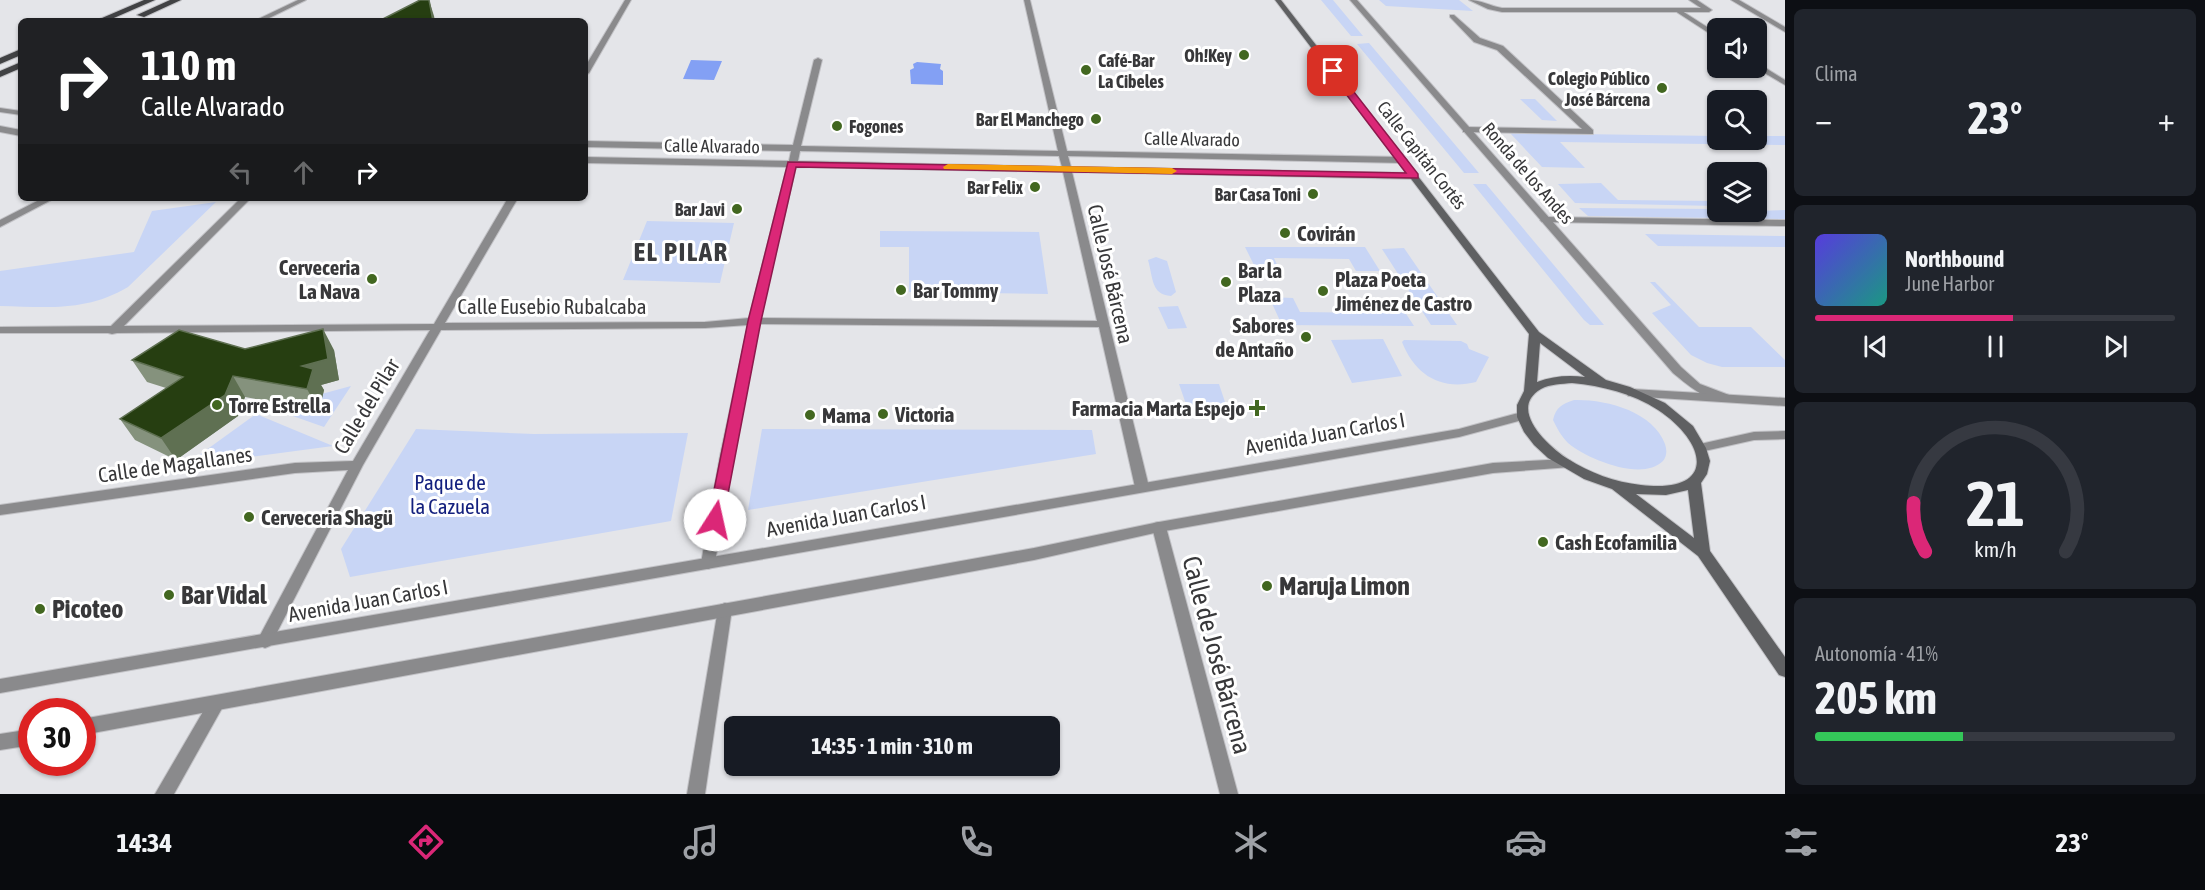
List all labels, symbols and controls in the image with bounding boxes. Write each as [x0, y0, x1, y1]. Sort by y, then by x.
map controls [1707, 18, 1767, 222]
button: sound [1707, 18, 1767, 78]
text: 110 m [141, 41, 236, 89]
icon: right [42, 42, 120, 120]
place label: Oh!Key [1184, 45, 1233, 66]
pin [1307, 45, 1358, 96]
marker: Oh!Key [1237, 48, 1251, 62]
place label: Café-Bar La Cibeles [1098, 50, 1165, 92]
icon: arrive [1316, 54, 1349, 87]
text: Clima [1815, 62, 1858, 85]
marker: Café-Bar La Cibeles [1079, 63, 1093, 77]
place label: Colegio Público José Bárcena [1548, 68, 1650, 110]
marker: Colegio Público José Bárcena [1655, 81, 1669, 95]
button: search [1707, 90, 1767, 150]
text: Calle Alvarado [141, 91, 285, 122]
text: 23° [1968, 92, 2022, 144]
street label: Calle Capitán Cortés [1373, 97, 1471, 213]
text: − [1815, 100, 1832, 138]
text: + [2158, 100, 2175, 138]
place label: Bar El Manchego [976, 109, 1084, 130]
marker: Bar El Manchego [1089, 112, 1103, 126]
place label: Fogones [849, 116, 904, 137]
street label: Ronda de los Andes [1478, 118, 1578, 228]
marker: Fogones [830, 119, 844, 133]
street label: Calle Alvarado [1144, 128, 1240, 150]
street label: Calle Alvarado [664, 135, 760, 157]
icon: left [224, 156, 257, 189]
icon: ahead [287, 156, 320, 189]
icon: right [350, 156, 383, 189]
button: layers [1707, 162, 1767, 222]
place label: Bar Felix [967, 177, 1024, 198]
marker: Bar Felix [1028, 180, 1042, 194]
place label: Bar Casa Toni [1215, 184, 1301, 205]
marker: Bar Casa Toni [1306, 187, 1320, 201]
place label: Bar Javi [675, 199, 725, 220]
marker: Bar Javi [730, 202, 744, 216]
street label: Calle José Bárcena [1083, 202, 1139, 346]
place label: Covirán [1297, 221, 1355, 245]
marker: Covirán [1278, 226, 1292, 240]
district label: EL PILAR [634, 236, 728, 267]
text: Northbound [1905, 246, 2004, 272]
place label: Cerveceria La Nava [279, 255, 360, 303]
place label: Bar la Plaza [1238, 258, 1282, 306]
place label: Plaza Poeta Jiménez de Castro [1334, 267, 1473, 315]
marker: Cerveceria La Nava [365, 272, 379, 286]
text: June Harbor [1905, 272, 1994, 295]
marker: Bar la Plaza [1219, 275, 1233, 289]
place label: Bar Tommy [913, 278, 999, 302]
marker: Bar Tommy [894, 283, 908, 297]
marker: Plaza Poeta Jiménez de Castro [1316, 284, 1330, 298]
street label: Calle Eusebio Rubalcaba [457, 294, 647, 318]
place label: Sabores de Antaño [1215, 313, 1295, 361]
marker: Sabores de Antaño [1299, 330, 1313, 344]
icon: previous [1859, 330, 1892, 363]
icon: pause [1979, 330, 2012, 363]
icon: next [2099, 330, 2132, 363]
street label: Calle del Pilar [328, 353, 404, 458]
place label: Torre Estrella [229, 393, 331, 417]
place label: Farmacia Marta Espejo [1072, 396, 1245, 420]
marker: Torre Estrella [210, 398, 224, 412]
marker: Farmacia Marta Espejo [1250, 401, 1264, 415]
place label: Victoria [894, 402, 955, 426]
place label: Mama [822, 403, 871, 427]
marker: Victoria [876, 407, 890, 421]
street label: Avenida Juan Carlos I [1243, 407, 1407, 459]
marker: Mama [803, 408, 817, 422]
street label: Calle de Magallanes [97, 441, 253, 487]
text: 21 [1966, 468, 2024, 539]
park label: Paque de la Cazuela [410, 470, 490, 518]
position arrow [683, 488, 747, 552]
street label: Avenida Juan Carlos I [764, 489, 928, 541]
place label: Cerveceria Shagü [261, 505, 393, 529]
marker: Cerveceria Shagü [242, 510, 256, 524]
place label: Cash Ecofamilia [1555, 530, 1677, 554]
marker: Cash Ecofamilia [1536, 535, 1550, 549]
text: km/h [1974, 538, 2016, 563]
street label: Calle de José Bárcena [1176, 553, 1258, 757]
place label: Maruja Limon [1279, 571, 1410, 601]
street label: Avenida Juan Carlos I [286, 574, 450, 626]
marker: Maruja Limon [1260, 579, 1274, 593]
place label: Bar Vidal [181, 580, 268, 610]
marker: Bar Vidal [162, 588, 176, 602]
place label: Picoteo [52, 594, 123, 624]
marker: Picoteo [33, 602, 47, 616]
text: Autonomía · 41% [1815, 642, 1938, 665]
text: 205 km [1815, 672, 1937, 724]
speed limit sign: 30 [18, 698, 96, 776]
text: 14:35 · 1 min · 310 m [811, 733, 973, 759]
icon: directions [405, 821, 447, 863]
icon: music [680, 821, 722, 863]
icon: phone [955, 821, 997, 863]
icon: climate [1230, 821, 1272, 863]
icon: car [1505, 821, 1547, 863]
icon: filters [1780, 821, 1822, 863]
text: 14:34 [117, 827, 172, 858]
text: 23° [2056, 827, 2088, 858]

